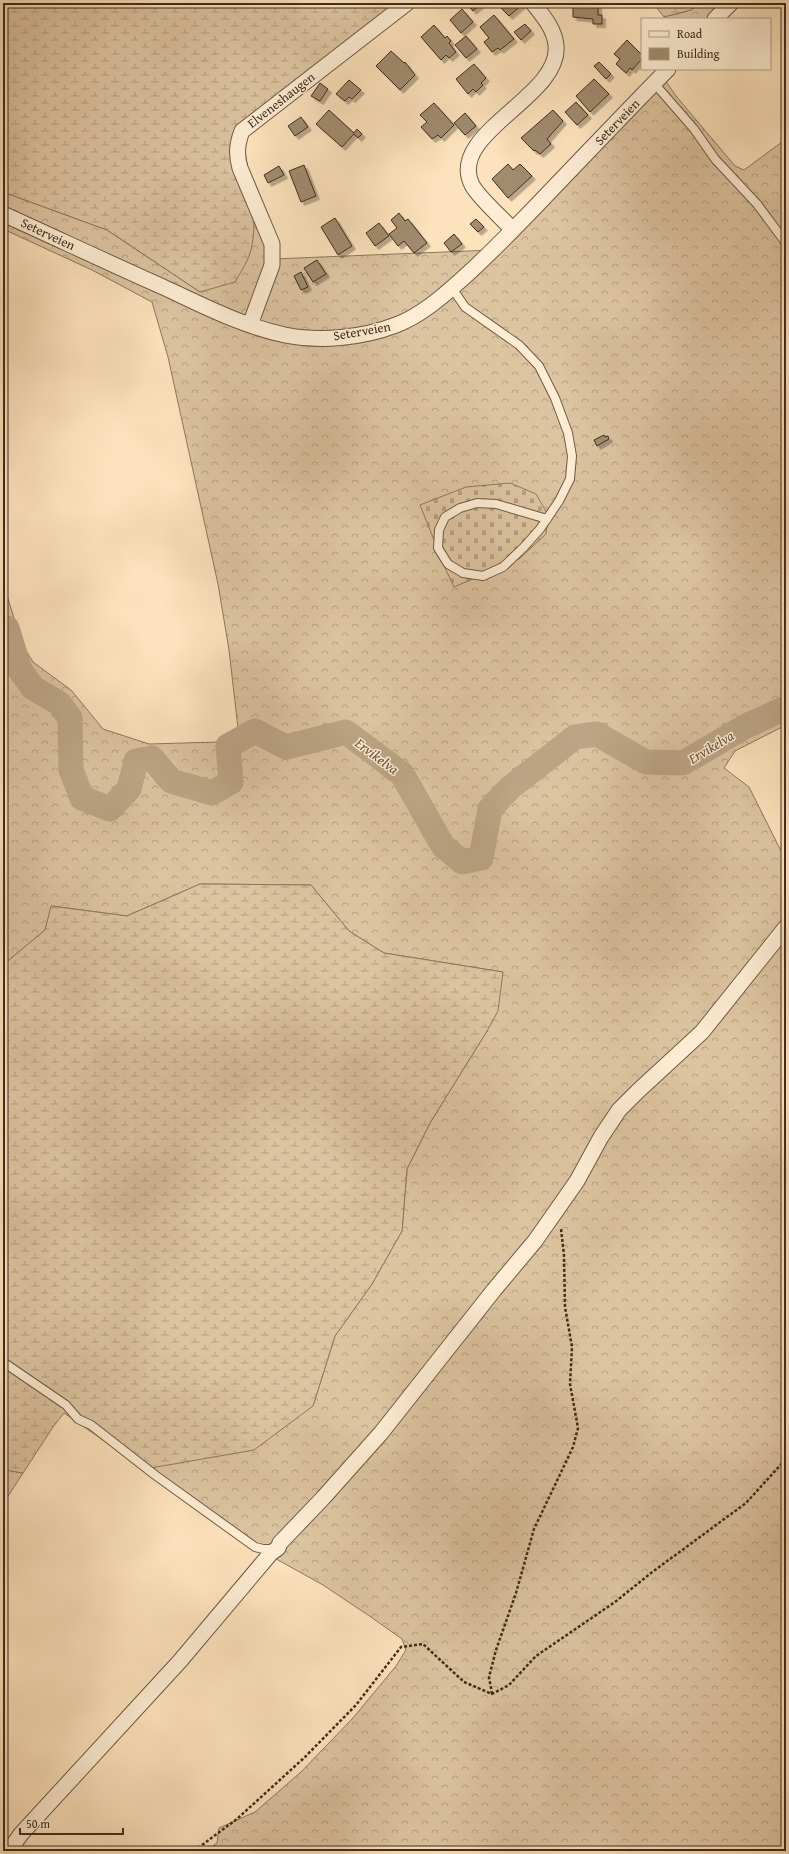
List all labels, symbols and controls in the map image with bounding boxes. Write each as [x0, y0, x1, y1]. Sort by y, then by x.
legend [641, 18, 771, 70]
text: Road [677, 25, 703, 42]
text: Building [677, 45, 720, 62]
street label: Elveneshaugen [243, 67, 319, 133]
street label: Seterveien [590, 94, 644, 149]
street label: Seterveien [18, 213, 79, 255]
street label: Seterveien [332, 317, 393, 345]
water label: Ervikelva [684, 725, 738, 769]
water label: Ervikelva [350, 732, 403, 779]
scale bar [20, 1810, 123, 1836]
text: 50 m [26, 1815, 50, 1832]

